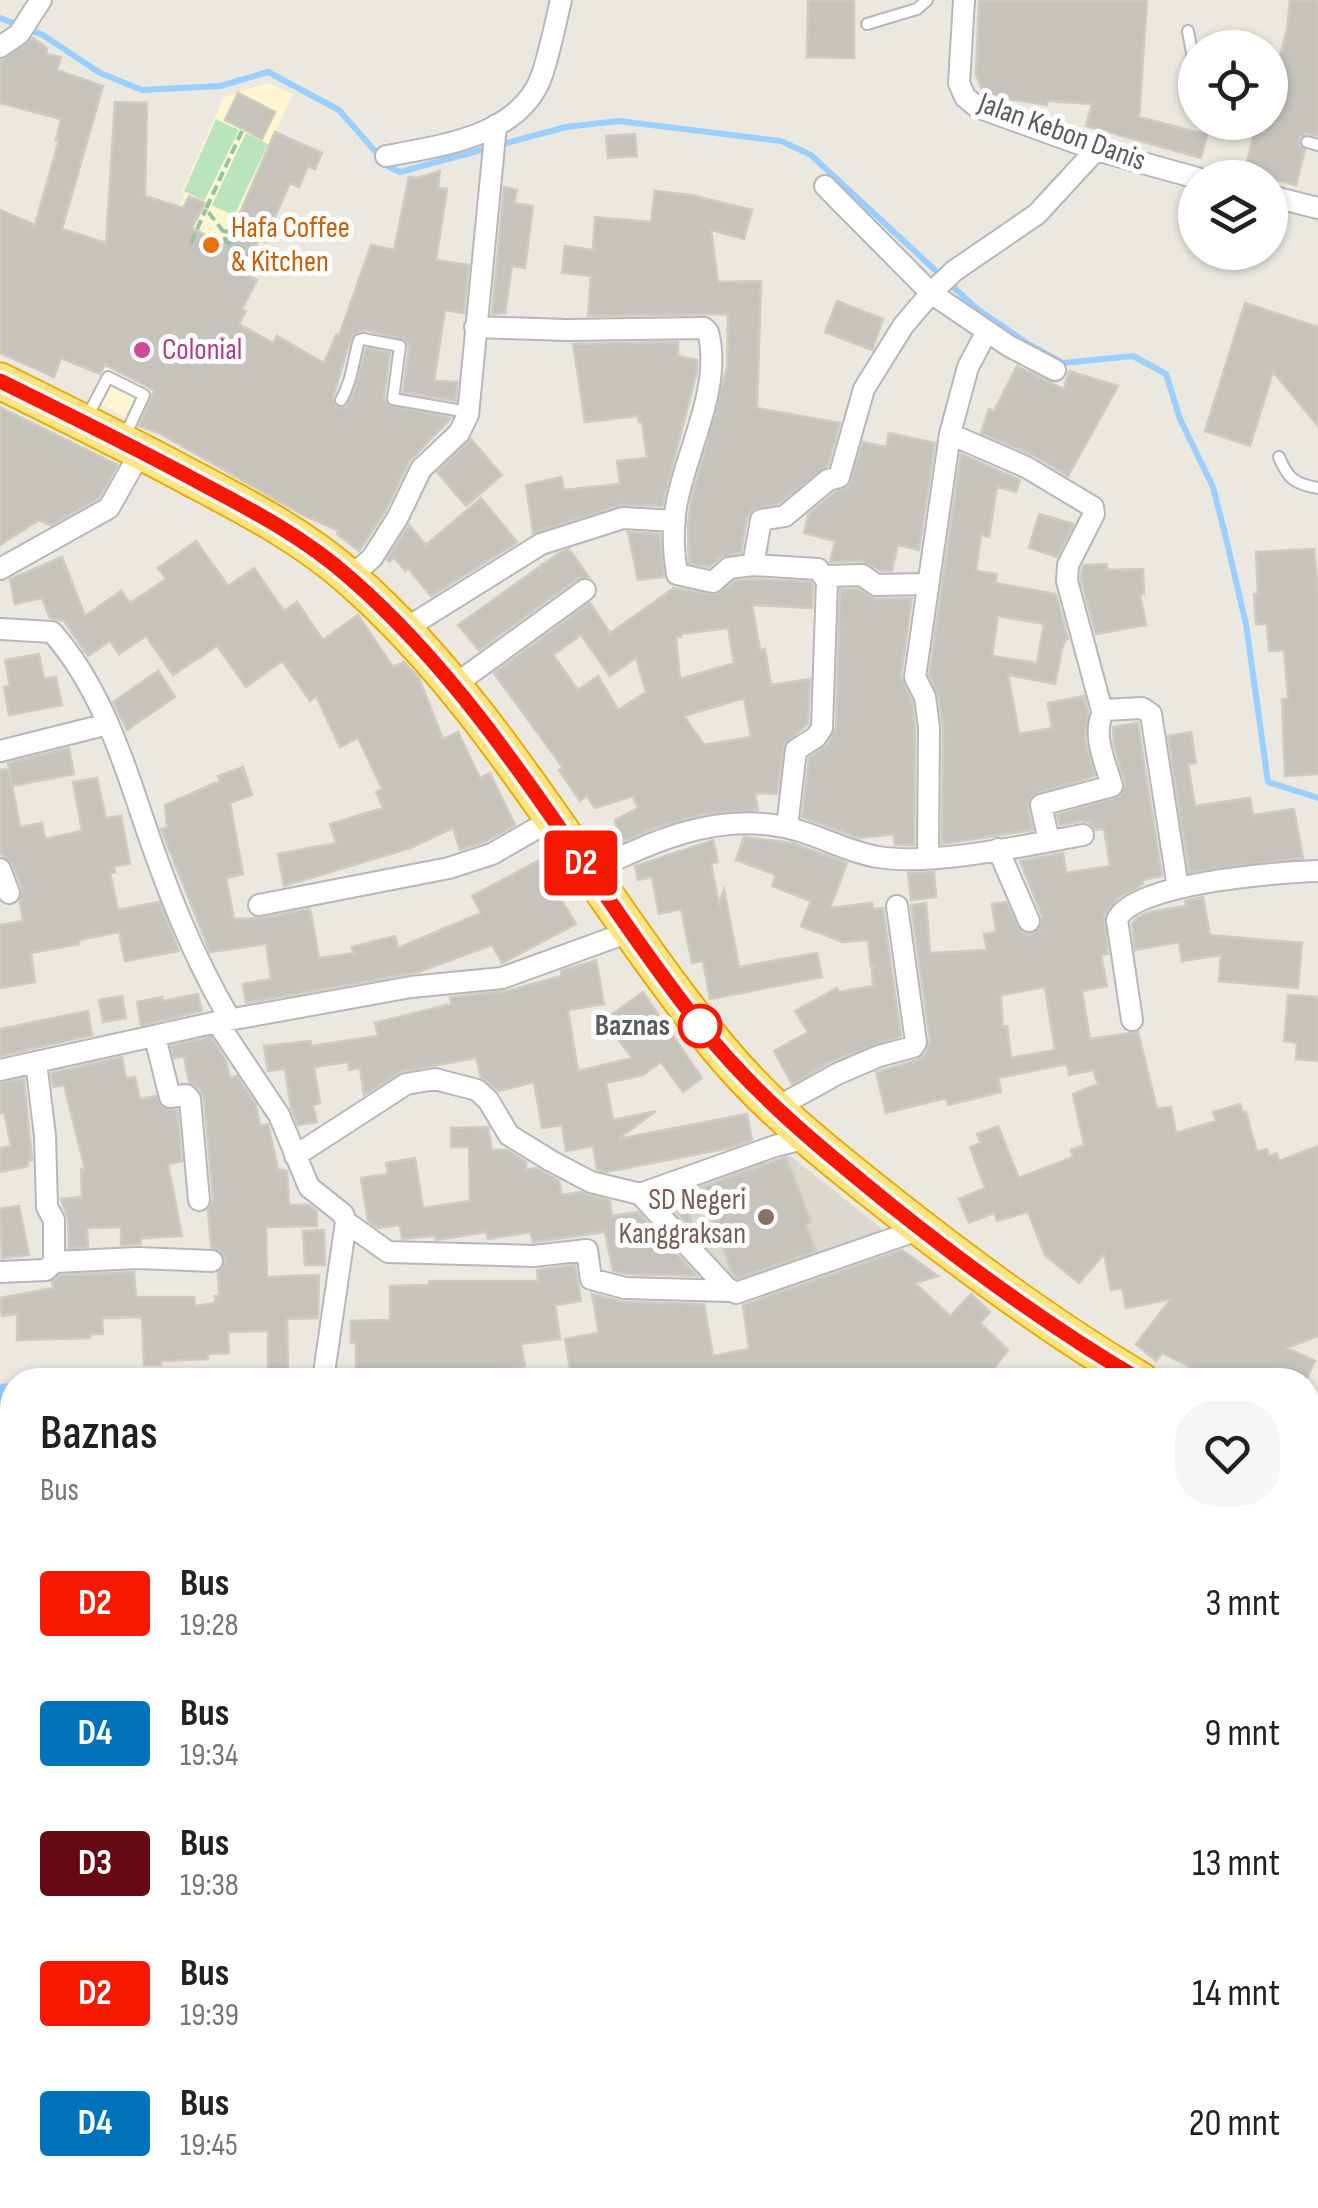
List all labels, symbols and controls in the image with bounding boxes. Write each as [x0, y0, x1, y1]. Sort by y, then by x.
map controls [1178, 30, 1288, 270]
button: locate [1178, 30, 1288, 140]
street label: Jalan Kebon Danis [973, 85, 1151, 179]
button: layers [1178, 160, 1288, 270]
place label: Hafa Coffee & Kitchen [231, 210, 350, 280]
marker: Hafa Coffee & Kitchen [200, 234, 222, 256]
place label: Colonial [162, 332, 242, 368]
marker: Colonial [131, 339, 153, 361]
line badge: D2 [536, 830, 626, 896]
text: D2 [564, 842, 598, 885]
marker: Baznas [679, 1005, 721, 1047]
place label: Baznas [595, 1008, 670, 1044]
place label: SD Negeri Kanggraksan [619, 1182, 746, 1252]
marker: SD Negeri Kanggraksan [755, 1206, 777, 1228]
button: heart [1175, 1401, 1280, 1506]
text: Baznas [40, 1405, 158, 1462]
text: Bus [40, 1471, 79, 1510]
text: Bus [180, 1561, 229, 1606]
text: 3 mnt [1206, 1581, 1280, 1626]
text: D2 [78, 1582, 112, 1625]
text: 19:28 [180, 1606, 239, 1645]
text: Bus [180, 1691, 229, 1736]
text: 9 mnt [1205, 1711, 1280, 1756]
text: D4 [78, 1712, 112, 1755]
text: 19:34 [180, 1736, 238, 1775]
text: Bus [180, 1821, 229, 1866]
text: 13 mnt [1192, 1841, 1280, 1886]
text: D3 [78, 1842, 112, 1885]
text: 19:38 [180, 1866, 239, 1905]
text: Bus [180, 1951, 229, 1996]
text: 14 mnt [1192, 1971, 1280, 2016]
text: D2 [78, 1972, 112, 2015]
text: 19:39 [180, 1996, 239, 2035]
text: Bus [180, 2081, 229, 2126]
text: 20 mnt [1189, 2101, 1280, 2146]
text: D4 [78, 2102, 112, 2145]
text: 19:45 [180, 2126, 238, 2165]

